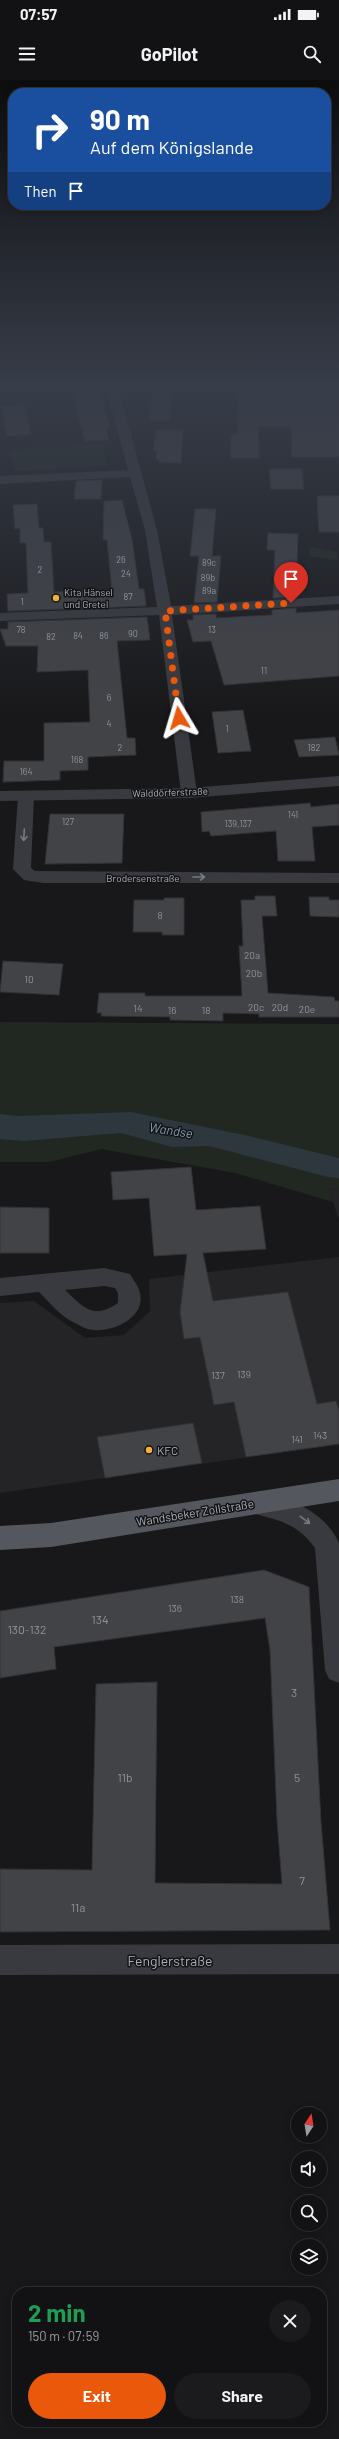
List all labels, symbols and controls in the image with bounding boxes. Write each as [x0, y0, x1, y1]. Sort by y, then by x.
text: 07:57 [20, 5, 57, 23]
icon: menu [16, 43, 38, 65]
text: GoPilot [141, 43, 198, 65]
icon: search [301, 43, 323, 65]
text: 90 m [90, 102, 150, 136]
icon: right [24, 104, 76, 156]
text: Auf dem Königslande [90, 136, 254, 158]
icon: arrive [65, 180, 87, 202]
text: Then [24, 182, 57, 200]
house number: 26 [116, 554, 126, 565]
house number: 89c [202, 557, 216, 568]
pin [274, 562, 308, 603]
house number: 2 [38, 564, 43, 575]
house number: 24 [121, 568, 131, 579]
icon: arrive [280, 568, 302, 590]
house number: 89b [201, 572, 215, 583]
house number: 89a [202, 585, 216, 596]
place label: Kita Hänsel und Gretel [64, 586, 113, 610]
house number: 87 [124, 591, 133, 602]
marker: Kita Hänsel und Gretel [51, 593, 61, 603]
house number: 1 [20, 596, 24, 607]
house number: 78 [17, 624, 26, 635]
house number: 13 [208, 624, 216, 635]
house number: 90 [128, 628, 138, 639]
house number: 84 [73, 630, 83, 641]
house number: 86 [99, 630, 109, 641]
house number: 82 [46, 631, 56, 642]
house number: 11 [261, 665, 267, 676]
house number: 6 [107, 692, 112, 703]
position arrow [158, 697, 200, 739]
house number: 4 [107, 718, 112, 729]
house number: 1 [225, 723, 229, 734]
house number: 2 [118, 742, 123, 753]
house number: 182 [308, 742, 321, 753]
house number: 168 [71, 754, 84, 765]
house number: 164 [20, 766, 32, 777]
street label: Walddörferstraße [132, 785, 208, 799]
house number: 141 [288, 809, 298, 820]
house number: 127 [62, 816, 75, 827]
house number: 139,137 [225, 818, 252, 829]
one-way arrow [20, 828, 28, 841]
street label: Brodersenstraße [106, 872, 180, 884]
one-way arrow [192, 873, 205, 881]
house number: 8 [157, 909, 163, 921]
house number: 20a [244, 949, 260, 961]
house number: 20b [246, 967, 262, 979]
house number: 10 [24, 973, 34, 985]
house number: 20c [248, 1001, 264, 1013]
house number: 20d [272, 1001, 288, 1013]
house number: 14 [133, 1002, 143, 1014]
house number: 20e [299, 1003, 315, 1015]
house number: 16 [168, 1004, 176, 1016]
house number: 18 [202, 1004, 210, 1016]
water label: Wandse [148, 1119, 194, 1141]
house number: 139 [237, 1368, 251, 1380]
house number: 137 [211, 1369, 225, 1381]
house number: 143 [313, 1429, 327, 1441]
house number: 141 [291, 1433, 303, 1445]
place label: KFC [157, 1443, 178, 1457]
marker: KFC [144, 1445, 154, 1455]
street label: Wandsbeker Zollstraße [135, 1496, 255, 1528]
one-way arrow [299, 1516, 310, 1524]
house number: 138 [230, 1593, 244, 1605]
house number: 136 [168, 1602, 182, 1614]
house number: 134 [92, 1612, 109, 1626]
house number: 130-132 [8, 1622, 46, 1636]
house number: 3 [291, 1685, 297, 1699]
house number: 11b [118, 1770, 133, 1784]
house number: 5 [294, 1770, 300, 1784]
house number: 7 [299, 1873, 305, 1887]
house number: 11a [71, 1900, 85, 1914]
street label: Fenglerstraße [128, 1952, 212, 1969]
north arrow [291, 2107, 327, 2143]
map controls [291, 2107, 327, 2275]
button: sound [291, 2151, 327, 2187]
button: search [291, 2195, 327, 2231]
button: layers [291, 2239, 327, 2275]
text: 2 min [28, 2298, 86, 2327]
button: close [269, 2300, 311, 2342]
text: 150 m · 07:59 [28, 2328, 99, 2344]
button: Exit [28, 2373, 166, 2419]
button: Share [174, 2373, 311, 2419]

